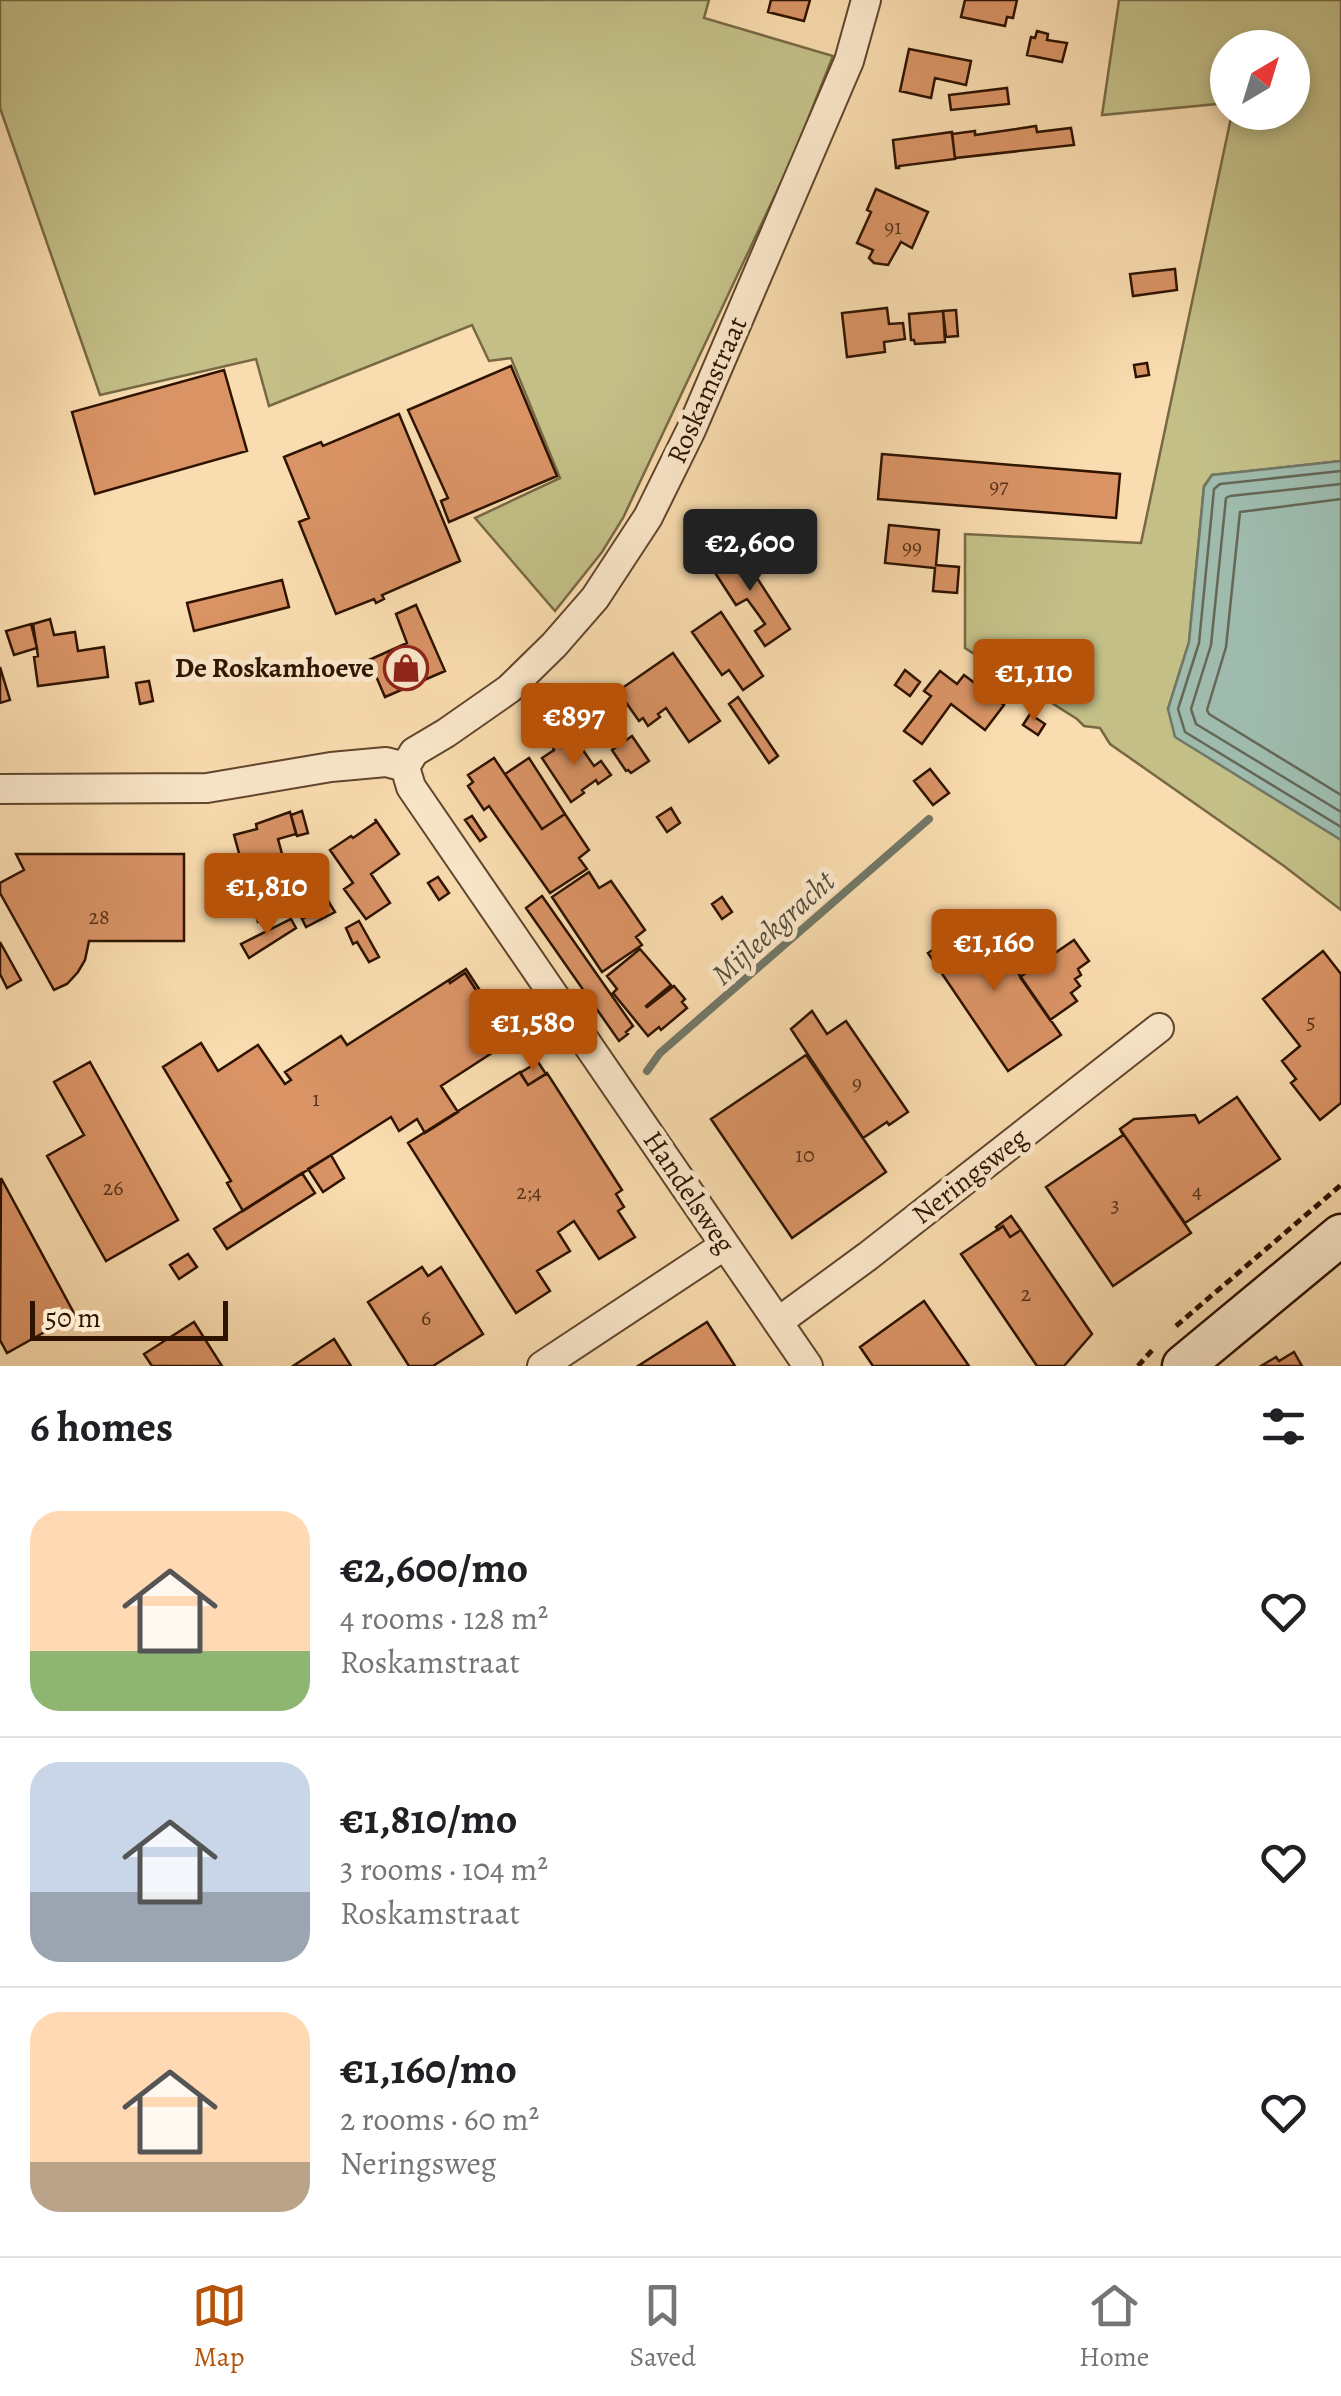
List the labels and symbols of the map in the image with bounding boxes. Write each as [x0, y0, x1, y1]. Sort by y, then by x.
north arrow [1210, 30, 1310, 130]
house number: 91 [884, 212, 902, 242]
street label: Roskamstraat [658, 310, 756, 470]
house number: 97 [989, 471, 1009, 501]
pin: €2,600 [669, 509, 831, 594]
house number: 99 [902, 532, 922, 562]
pin: €1,110 [953, 639, 1115, 724]
shop icon: De Roskamhoeve [383, 645, 429, 691]
place label: De Roskamhoeve [175, 649, 374, 687]
pin: €897 [515, 683, 633, 768]
pin: €1,810 [186, 853, 348, 938]
water label: Mijleekgracht [703, 861, 844, 994]
house number: 28 [88, 902, 110, 932]
pin: €1,160 [913, 909, 1075, 994]
pin: €1,580 [452, 989, 614, 1074]
house number: 5 [1306, 1007, 1316, 1037]
house number: 9 [852, 1068, 862, 1098]
house number: 1 [312, 1084, 320, 1114]
street label: Neringsweg [904, 1119, 1036, 1233]
street label: Handelsweg [634, 1123, 744, 1261]
house number: 10 [795, 1140, 815, 1170]
house number: 26 [103, 1173, 123, 1203]
house number: 4 [1192, 1176, 1202, 1206]
house number: 2;4 [516, 1177, 542, 1207]
house number: 3 [1110, 1190, 1120, 1220]
house number: 2 [1021, 1279, 1031, 1309]
scale bar [30, 1296, 228, 1340]
house number: 6 [421, 1303, 431, 1333]

